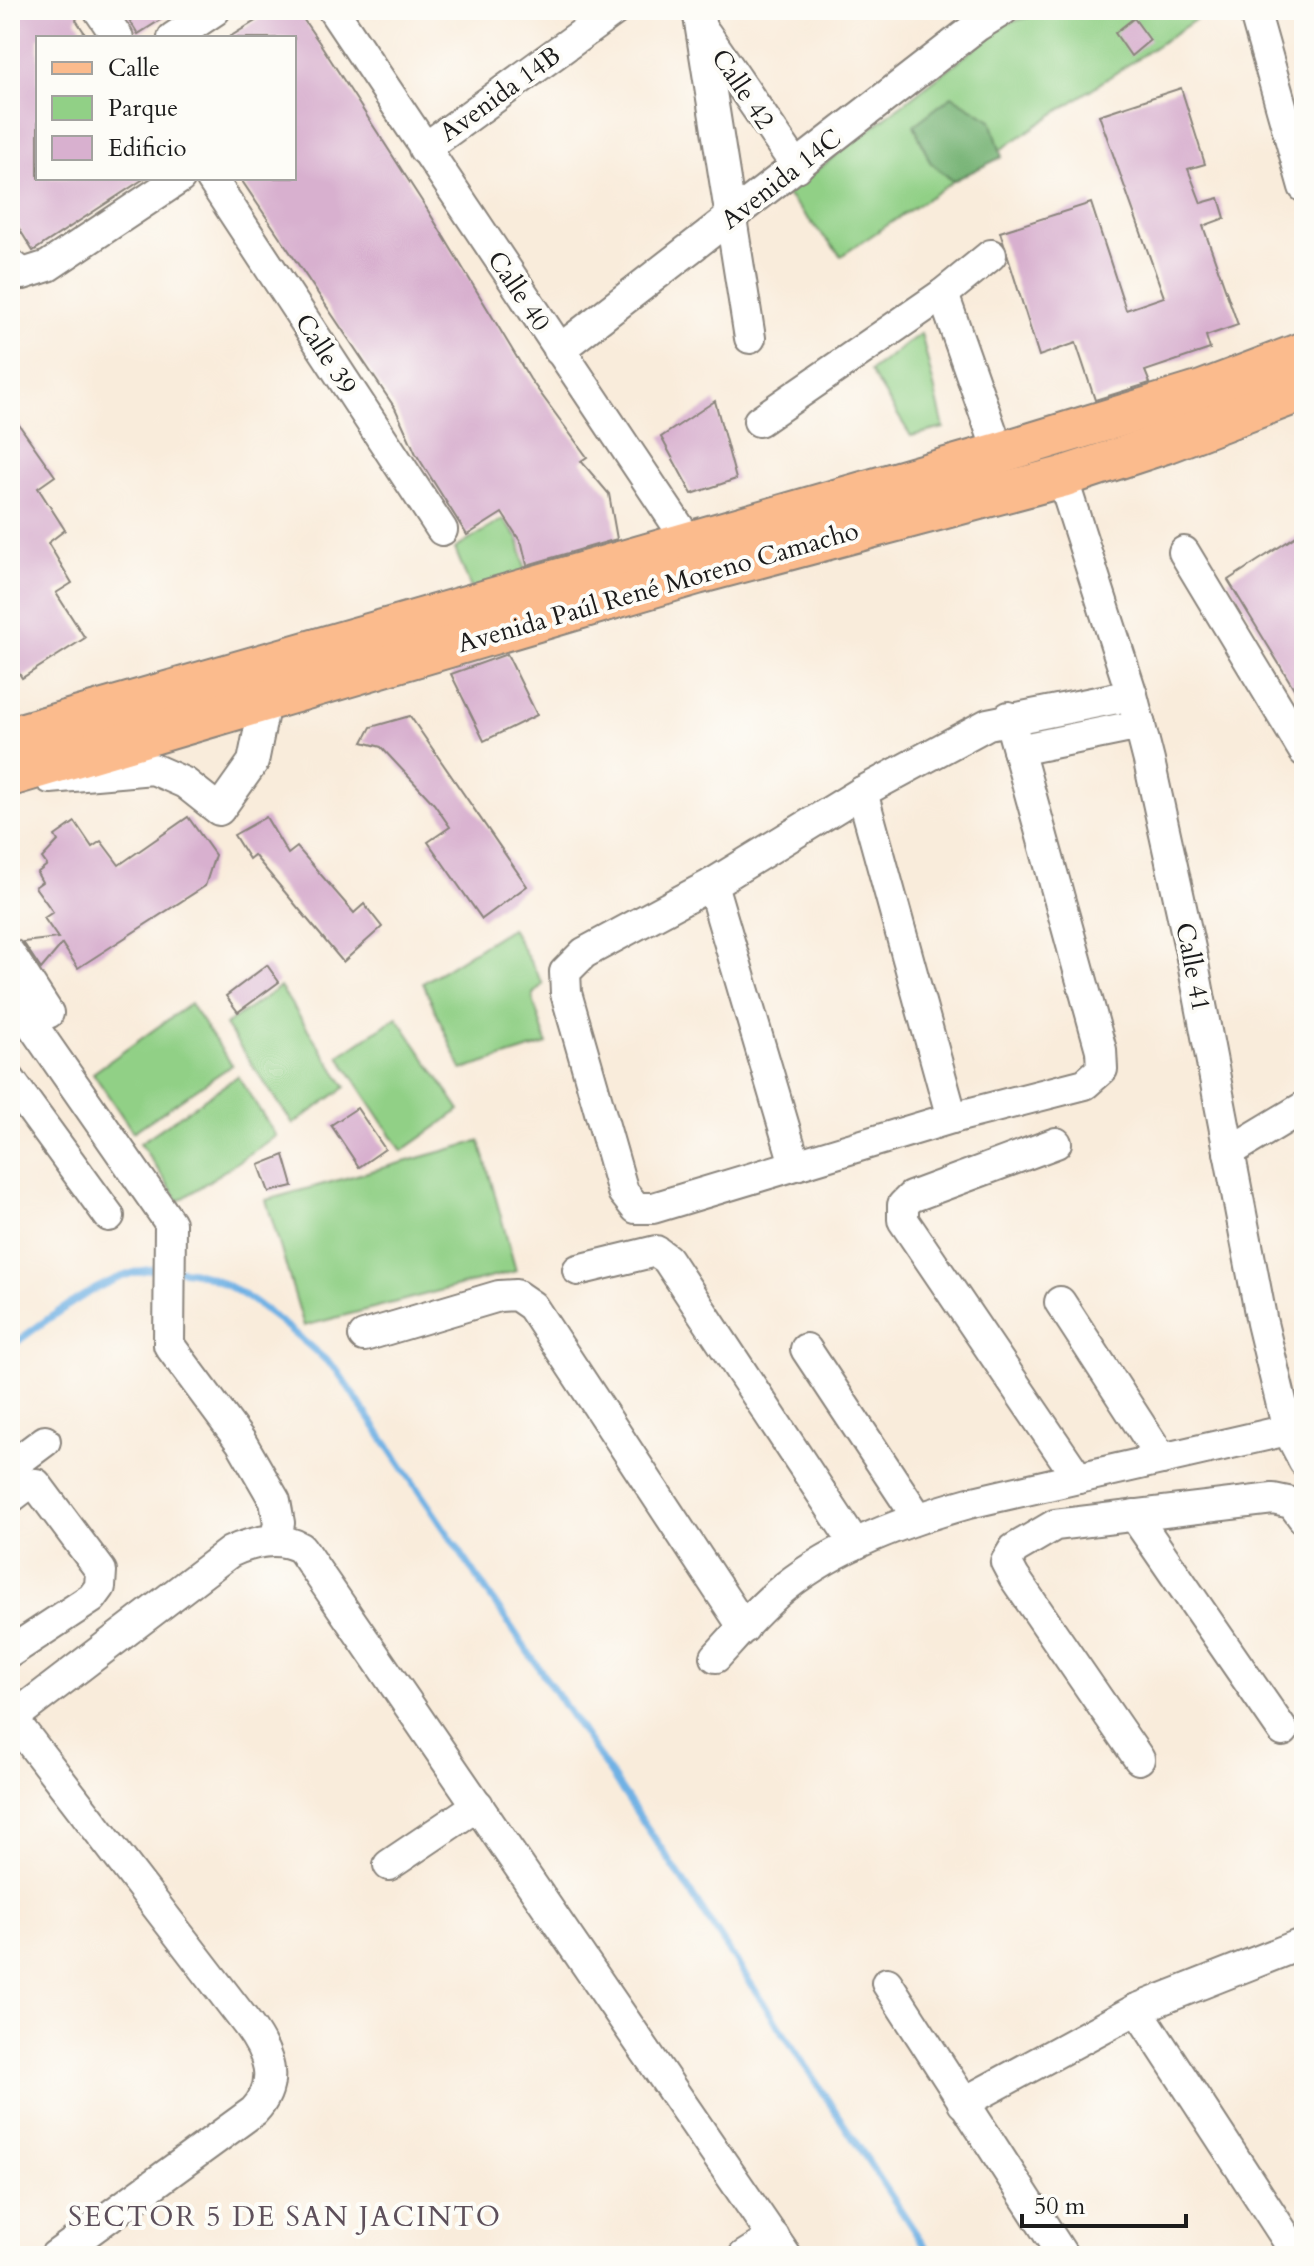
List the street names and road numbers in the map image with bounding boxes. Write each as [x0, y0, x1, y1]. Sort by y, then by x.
street label: Avenida 14B [432, 38, 568, 150]
street label: Calle 42 [703, 42, 783, 136]
street label: Avenida 14C [713, 121, 849, 237]
street label: Calle 40 [479, 244, 559, 338]
street label: Calle 39 [287, 307, 365, 401]
street label: Avenida Paúl René Moreno Camacho [453, 513, 863, 661]
street label: Calle 41 [1167, 920, 1219, 1014]

